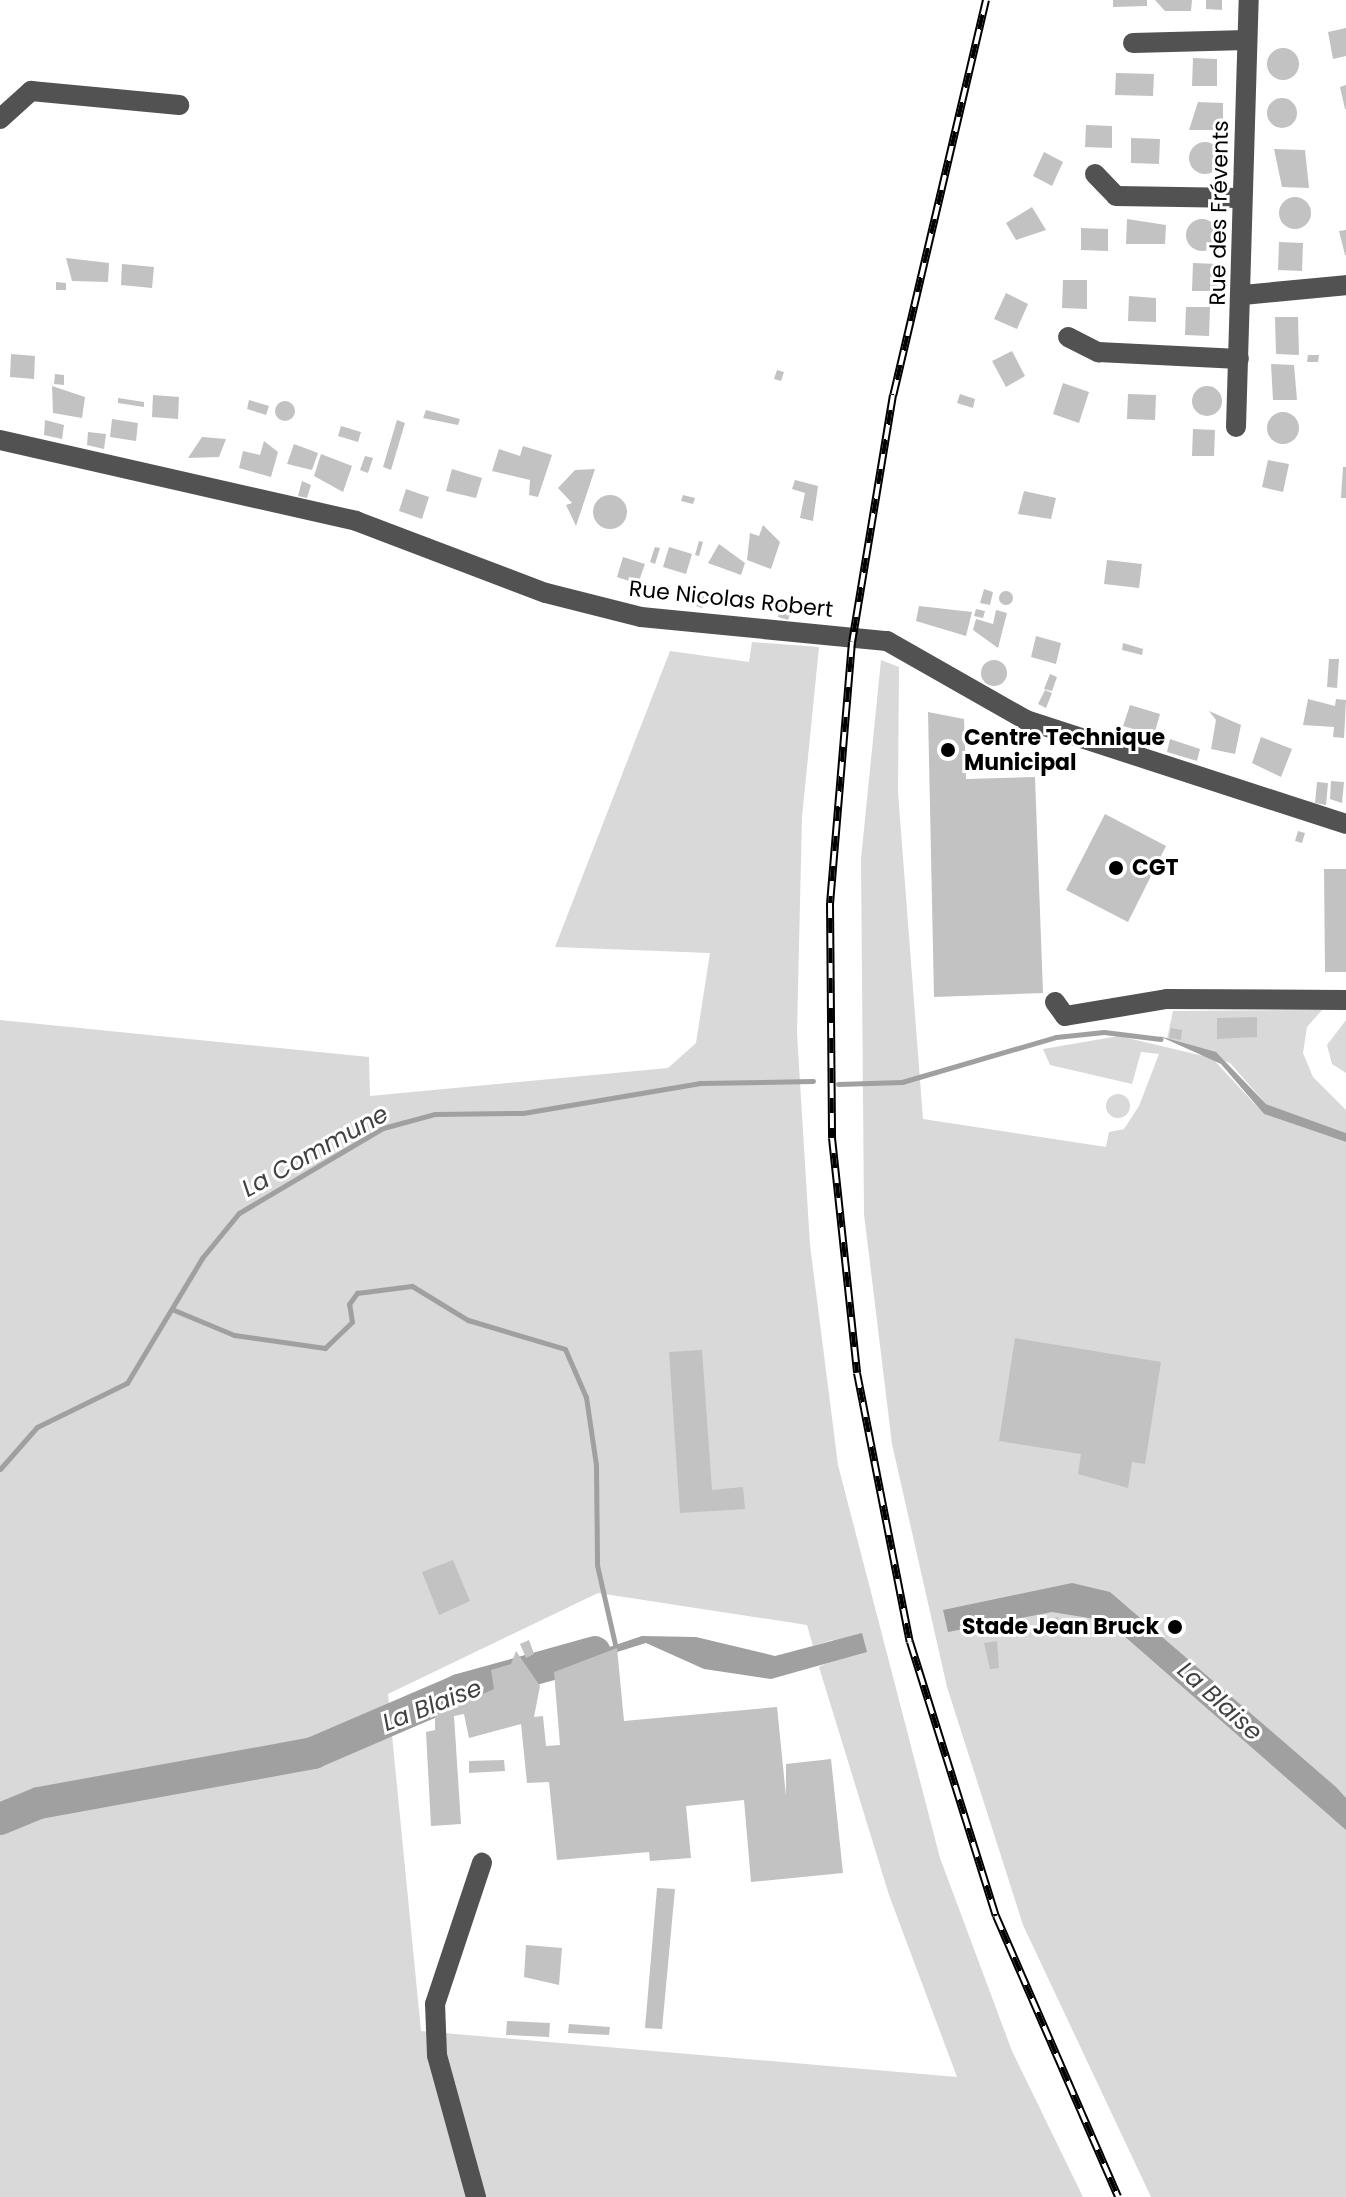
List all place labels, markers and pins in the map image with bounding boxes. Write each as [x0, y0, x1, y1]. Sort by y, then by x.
place label: Centre Technique Municipal [964, 724, 1165, 776]
marker: Centre Technique Municipal [939, 741, 957, 759]
place label: CGT [1132, 855, 1179, 881]
marker: CGT [1107, 859, 1125, 877]
place label: Stade Jean Bruck [962, 1614, 1159, 1640]
marker: Stade Jean Bruck [1166, 1618, 1184, 1636]

